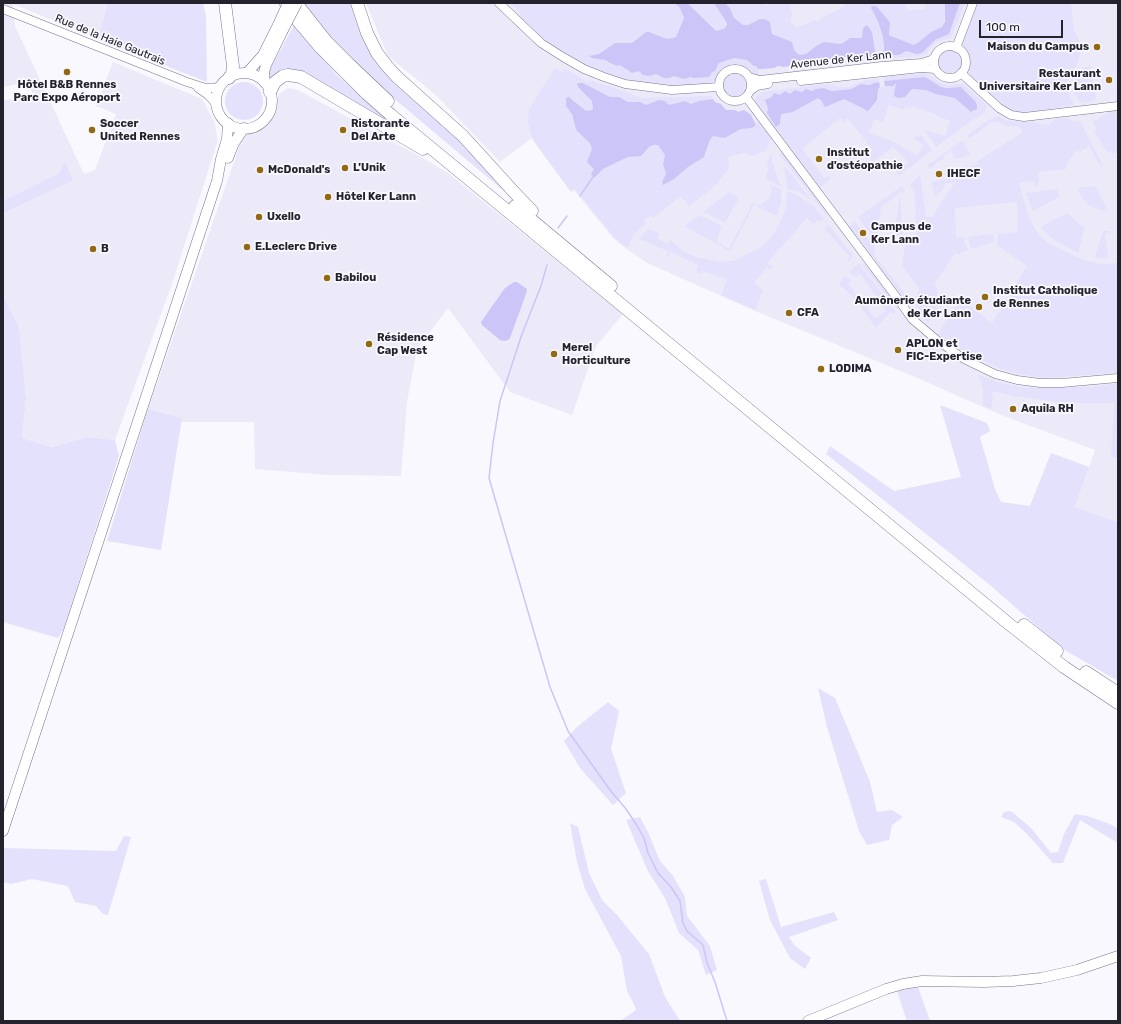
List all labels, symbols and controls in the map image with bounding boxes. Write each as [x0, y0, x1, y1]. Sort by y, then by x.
street label: Rue de la Haie Gautrais [53, 12, 167, 68]
scale bar [981, 12, 1065, 38]
text: 100 m [986, 20, 1020, 34]
place label: Maison du Campus [987, 40, 1089, 54]
marker: Maison du Campus [1092, 42, 1102, 52]
street label: Avenue de Ker Lann [790, 48, 892, 72]
marker: Hôtel B&B Rennes Parc Expo Aéroport [62, 67, 72, 77]
place label: Restaurant Universitaire Ker Lann [979, 67, 1101, 93]
marker: Restaurant Universitaire Ker Lann [1104, 75, 1114, 85]
place label: Hôtel B&B Rennes Parc Expo Aéroport [14, 78, 120, 104]
place label: Soccer United Rennes [100, 117, 180, 143]
place label: Ristorante Del Arte [351, 117, 410, 143]
marker: Soccer United Rennes [87, 125, 97, 135]
marker: Ristorante Del Arte [338, 125, 348, 135]
place label: Institut d'ostéopathie [827, 146, 903, 172]
marker: Institut d'ostéopathie [814, 154, 824, 164]
place label: L'Unik [353, 161, 386, 175]
place label: McDonald's [268, 163, 330, 177]
marker: L'Unik [340, 163, 350, 173]
marker: McDonald's [255, 165, 265, 175]
place label: IHECF [947, 167, 980, 181]
marker: IHECF [934, 169, 944, 179]
place label: Hôtel Ker Lann [336, 190, 416, 204]
marker: Hôtel Ker Lann [323, 192, 333, 202]
place label: Uxello [267, 210, 301, 224]
marker: Uxello [254, 212, 264, 222]
place label: Campus de Ker Lann [871, 220, 931, 246]
marker: Campus de Ker Lann [858, 228, 868, 238]
place label: E.Leclerc Drive [255, 240, 337, 254]
place label: B [101, 242, 109, 256]
marker: E.Leclerc Drive [242, 242, 252, 252]
marker: B [88, 244, 98, 254]
place label: Babilou [335, 271, 376, 285]
marker: Babilou [322, 273, 332, 283]
place label: Institut Catholique de Rennes [993, 284, 1098, 310]
marker: Institut Catholique de Rennes [980, 292, 990, 302]
place label: Aumônerie étudiante de Ker Lann [855, 294, 971, 320]
marker: Aumônerie étudiante de Ker Lann [974, 302, 984, 312]
place label: CFA [797, 306, 819, 320]
marker: CFA [784, 308, 794, 318]
place label: Résidence Cap West [377, 331, 434, 357]
place label: APLON et FIC-Expertise [906, 337, 982, 363]
marker: Résidence Cap West [364, 339, 374, 349]
place label: Merel Horticulture [562, 341, 631, 367]
marker: APLON et FIC-Expertise [893, 345, 903, 355]
marker: Merel Horticulture [549, 349, 559, 359]
place label: LODIMA [829, 362, 872, 376]
marker: LODIMA [816, 364, 826, 374]
place label: Aquila RH [1021, 402, 1074, 416]
marker: Aquila RH [1008, 404, 1018, 414]

